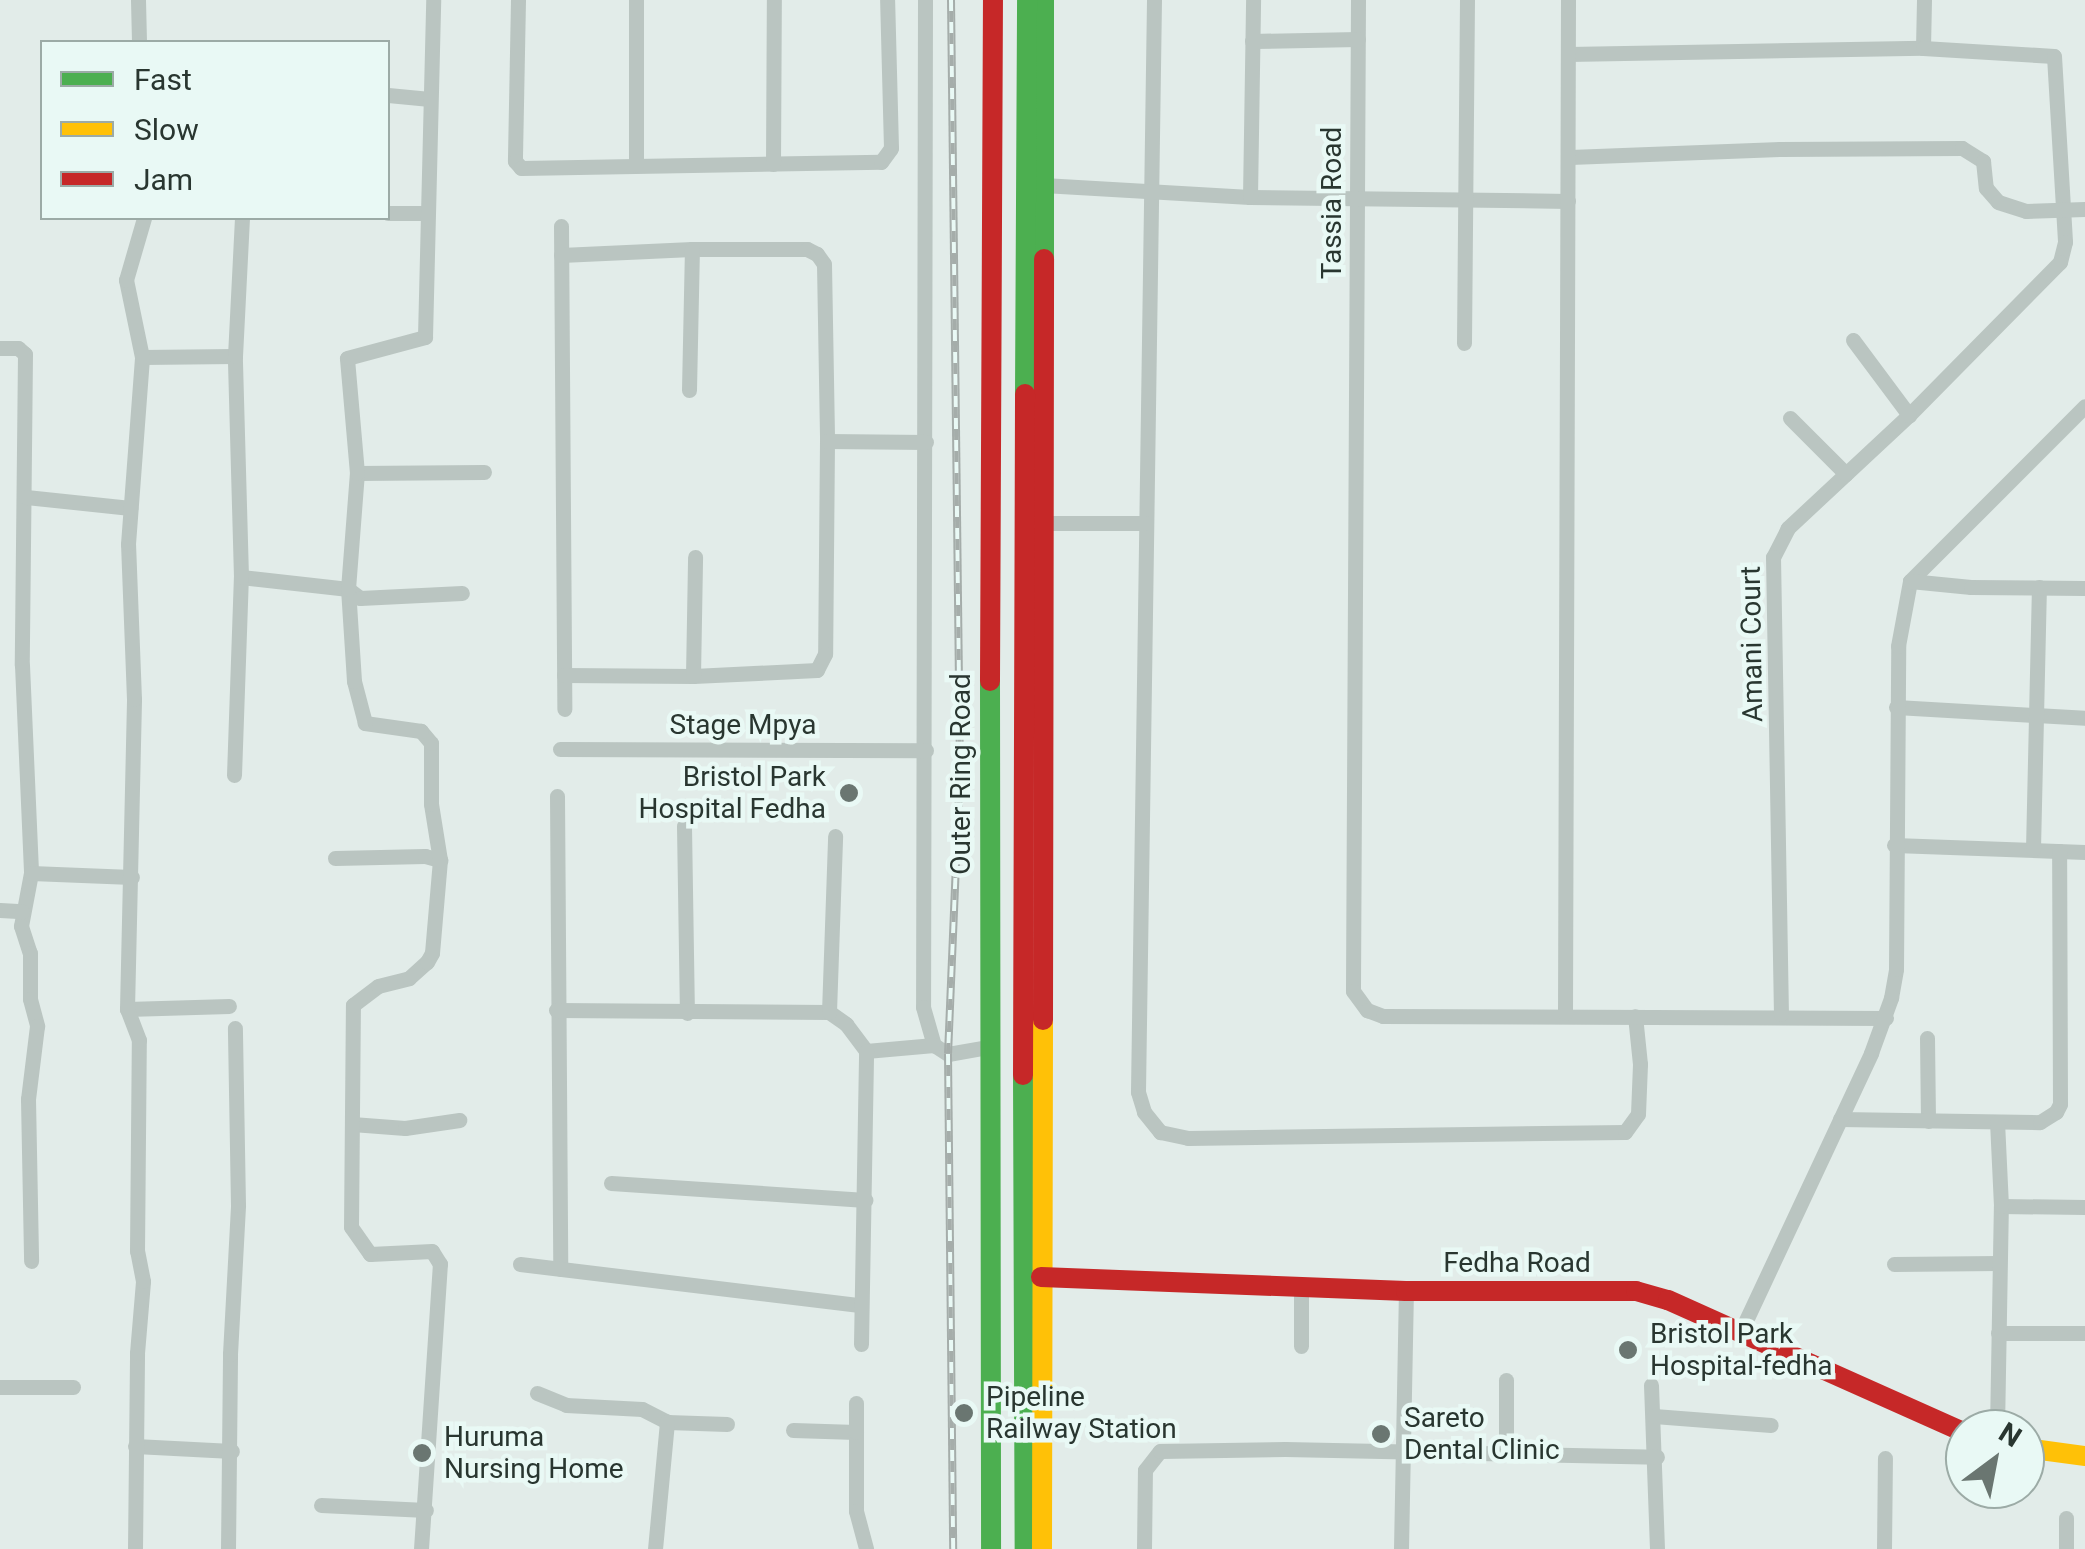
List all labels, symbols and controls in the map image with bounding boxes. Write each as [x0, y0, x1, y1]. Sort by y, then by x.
legend [40, 40, 390, 220]
text: Fast [134, 62, 192, 97]
text: Slow [134, 112, 199, 147]
street label: Tassia Road [1315, 127, 1349, 279]
text: Jam [134, 162, 193, 197]
street label: Amani Court [1734, 566, 1770, 722]
street label: Outer Ring Road [944, 673, 978, 875]
street label: Stage Mpya [670, 708, 816, 742]
place label: Bristol Park Hospital Fedha [638, 760, 826, 826]
marker: Bristol Park Hospital Fedha [836, 780, 862, 806]
street label: Fedha Road [1443, 1246, 1591, 1280]
place label: Bristol Park Hospital-fedha [1650, 1317, 1833, 1383]
marker: Bristol Park Hospital-fedha [1615, 1337, 1641, 1363]
place label: Pipeline Railway Station [986, 1380, 1177, 1446]
marker: Pipeline Railway Station [951, 1400, 977, 1426]
place label: Sareto Dental Clinic [1404, 1401, 1560, 1467]
north arrow [1945, 1409, 2045, 1509]
text: N [1993, 1416, 2027, 1454]
place label: Huruma Nursing Home [444, 1420, 624, 1486]
marker: Sareto Dental Clinic [1368, 1421, 1394, 1447]
marker: Huruma Nursing Home [409, 1440, 435, 1466]

